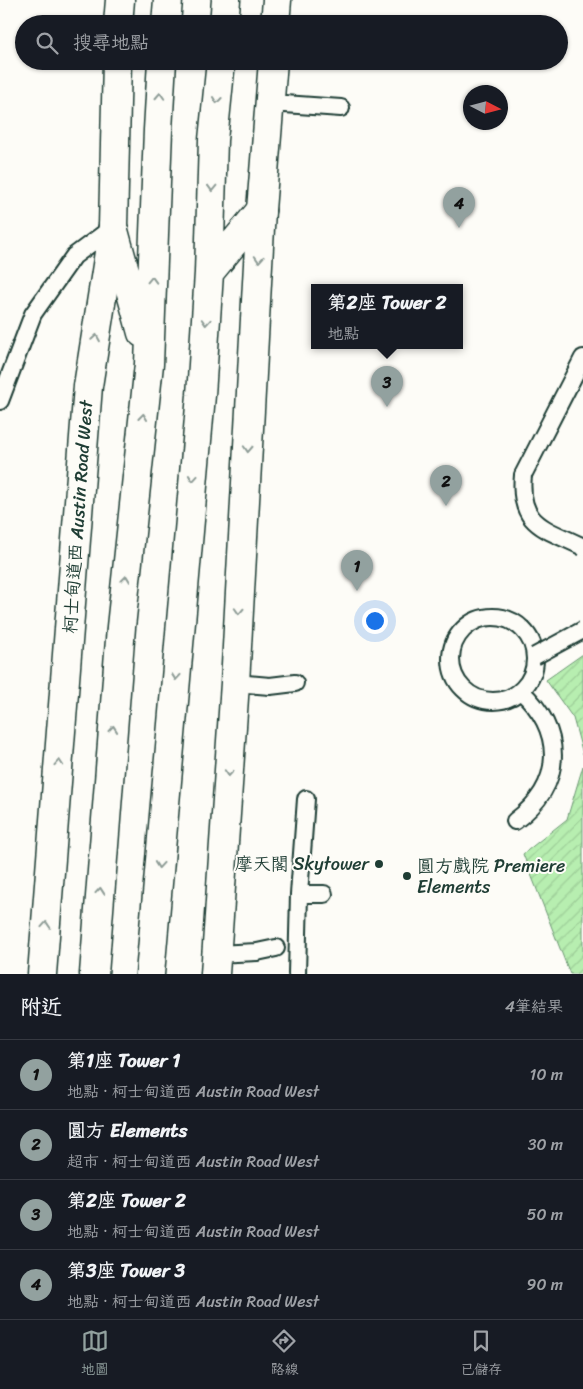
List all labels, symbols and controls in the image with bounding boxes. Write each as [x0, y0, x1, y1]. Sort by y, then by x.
search box [15, 15, 568, 70]
text: 搜尋地點 [73, 26, 149, 59]
icon: search [33, 29, 61, 57]
north arrow [463, 85, 508, 130]
one-way arrow [154, 91, 165, 99]
one-way arrow [212, 97, 223, 105]
one-way arrow [206, 185, 217, 193]
pin: 4 [443, 187, 475, 228]
one-way arrow [253, 255, 264, 263]
one-way arrow [147, 276, 157, 284]
popup [311, 284, 463, 349]
text: 第2座 Tower 2 [328, 286, 447, 319]
one-way arrow [200, 318, 211, 326]
text: 地點 [328, 319, 360, 348]
one-way arrow [90, 333, 100, 342]
pin: 3 [371, 366, 403, 407]
street label: 柯士甸道西 Austin Road West [54, 399, 102, 635]
one-way arrow [137, 413, 148, 421]
one-way arrow [242, 445, 253, 453]
pin: 2 [430, 465, 462, 506]
one-way arrow [188, 474, 199, 482]
pin: 1 [341, 550, 373, 591]
one-way arrow [120, 575, 131, 583]
one-way arrow [234, 607, 245, 615]
your location [362, 608, 388, 634]
one-way arrow [171, 673, 182, 681]
one-way arrow [107, 724, 118, 732]
one-way arrow [53, 759, 64, 767]
one-way arrow [223, 769, 234, 777]
place label: 摩天閣 Skytower [235, 848, 371, 880]
place label: 圓方戲院 Premiere Elements [417, 850, 565, 903]
marker: 摩天閣 Skytower [373, 858, 385, 870]
one-way arrow [153, 861, 164, 869]
marker: 圓方戲院 Premiere Elements [401, 870, 413, 882]
one-way arrow [95, 886, 106, 894]
one-way arrow [41, 921, 52, 929]
text: 附近 [20, 988, 62, 1026]
text: 4筆結果 [505, 992, 563, 1021]
text: 第1座 Tower 1 [67, 1044, 180, 1077]
text: 1 [33, 1060, 39, 1089]
text: 10 m [530, 1060, 563, 1089]
text: 地點 · 柯士甸道西 Austin Road West [67, 1077, 319, 1106]
text: 圓方 Elements [67, 1114, 187, 1147]
text: 2 [31, 1130, 41, 1159]
text: 30 m [528, 1130, 563, 1159]
text: 超市 · 柯士甸道西 Austin Road West [67, 1147, 319, 1176]
text: 第2座 Tower 2 [67, 1184, 186, 1217]
text: 3 [32, 1200, 40, 1229]
text: 50 m [527, 1200, 563, 1229]
text: 地點 · 柯士甸道西 Austin Road West [67, 1217, 319, 1246]
text: 第3座 Tower 3 [67, 1254, 185, 1287]
text: 4 [31, 1270, 41, 1299]
text: 90 m [527, 1270, 563, 1299]
text: 地點 · 柯士甸道西 Austin Road West [67, 1287, 319, 1316]
tab: 地圖 [81, 1327, 109, 1382]
tab: 路線 [270, 1327, 298, 1382]
tab: 已儲存 [460, 1327, 502, 1382]

